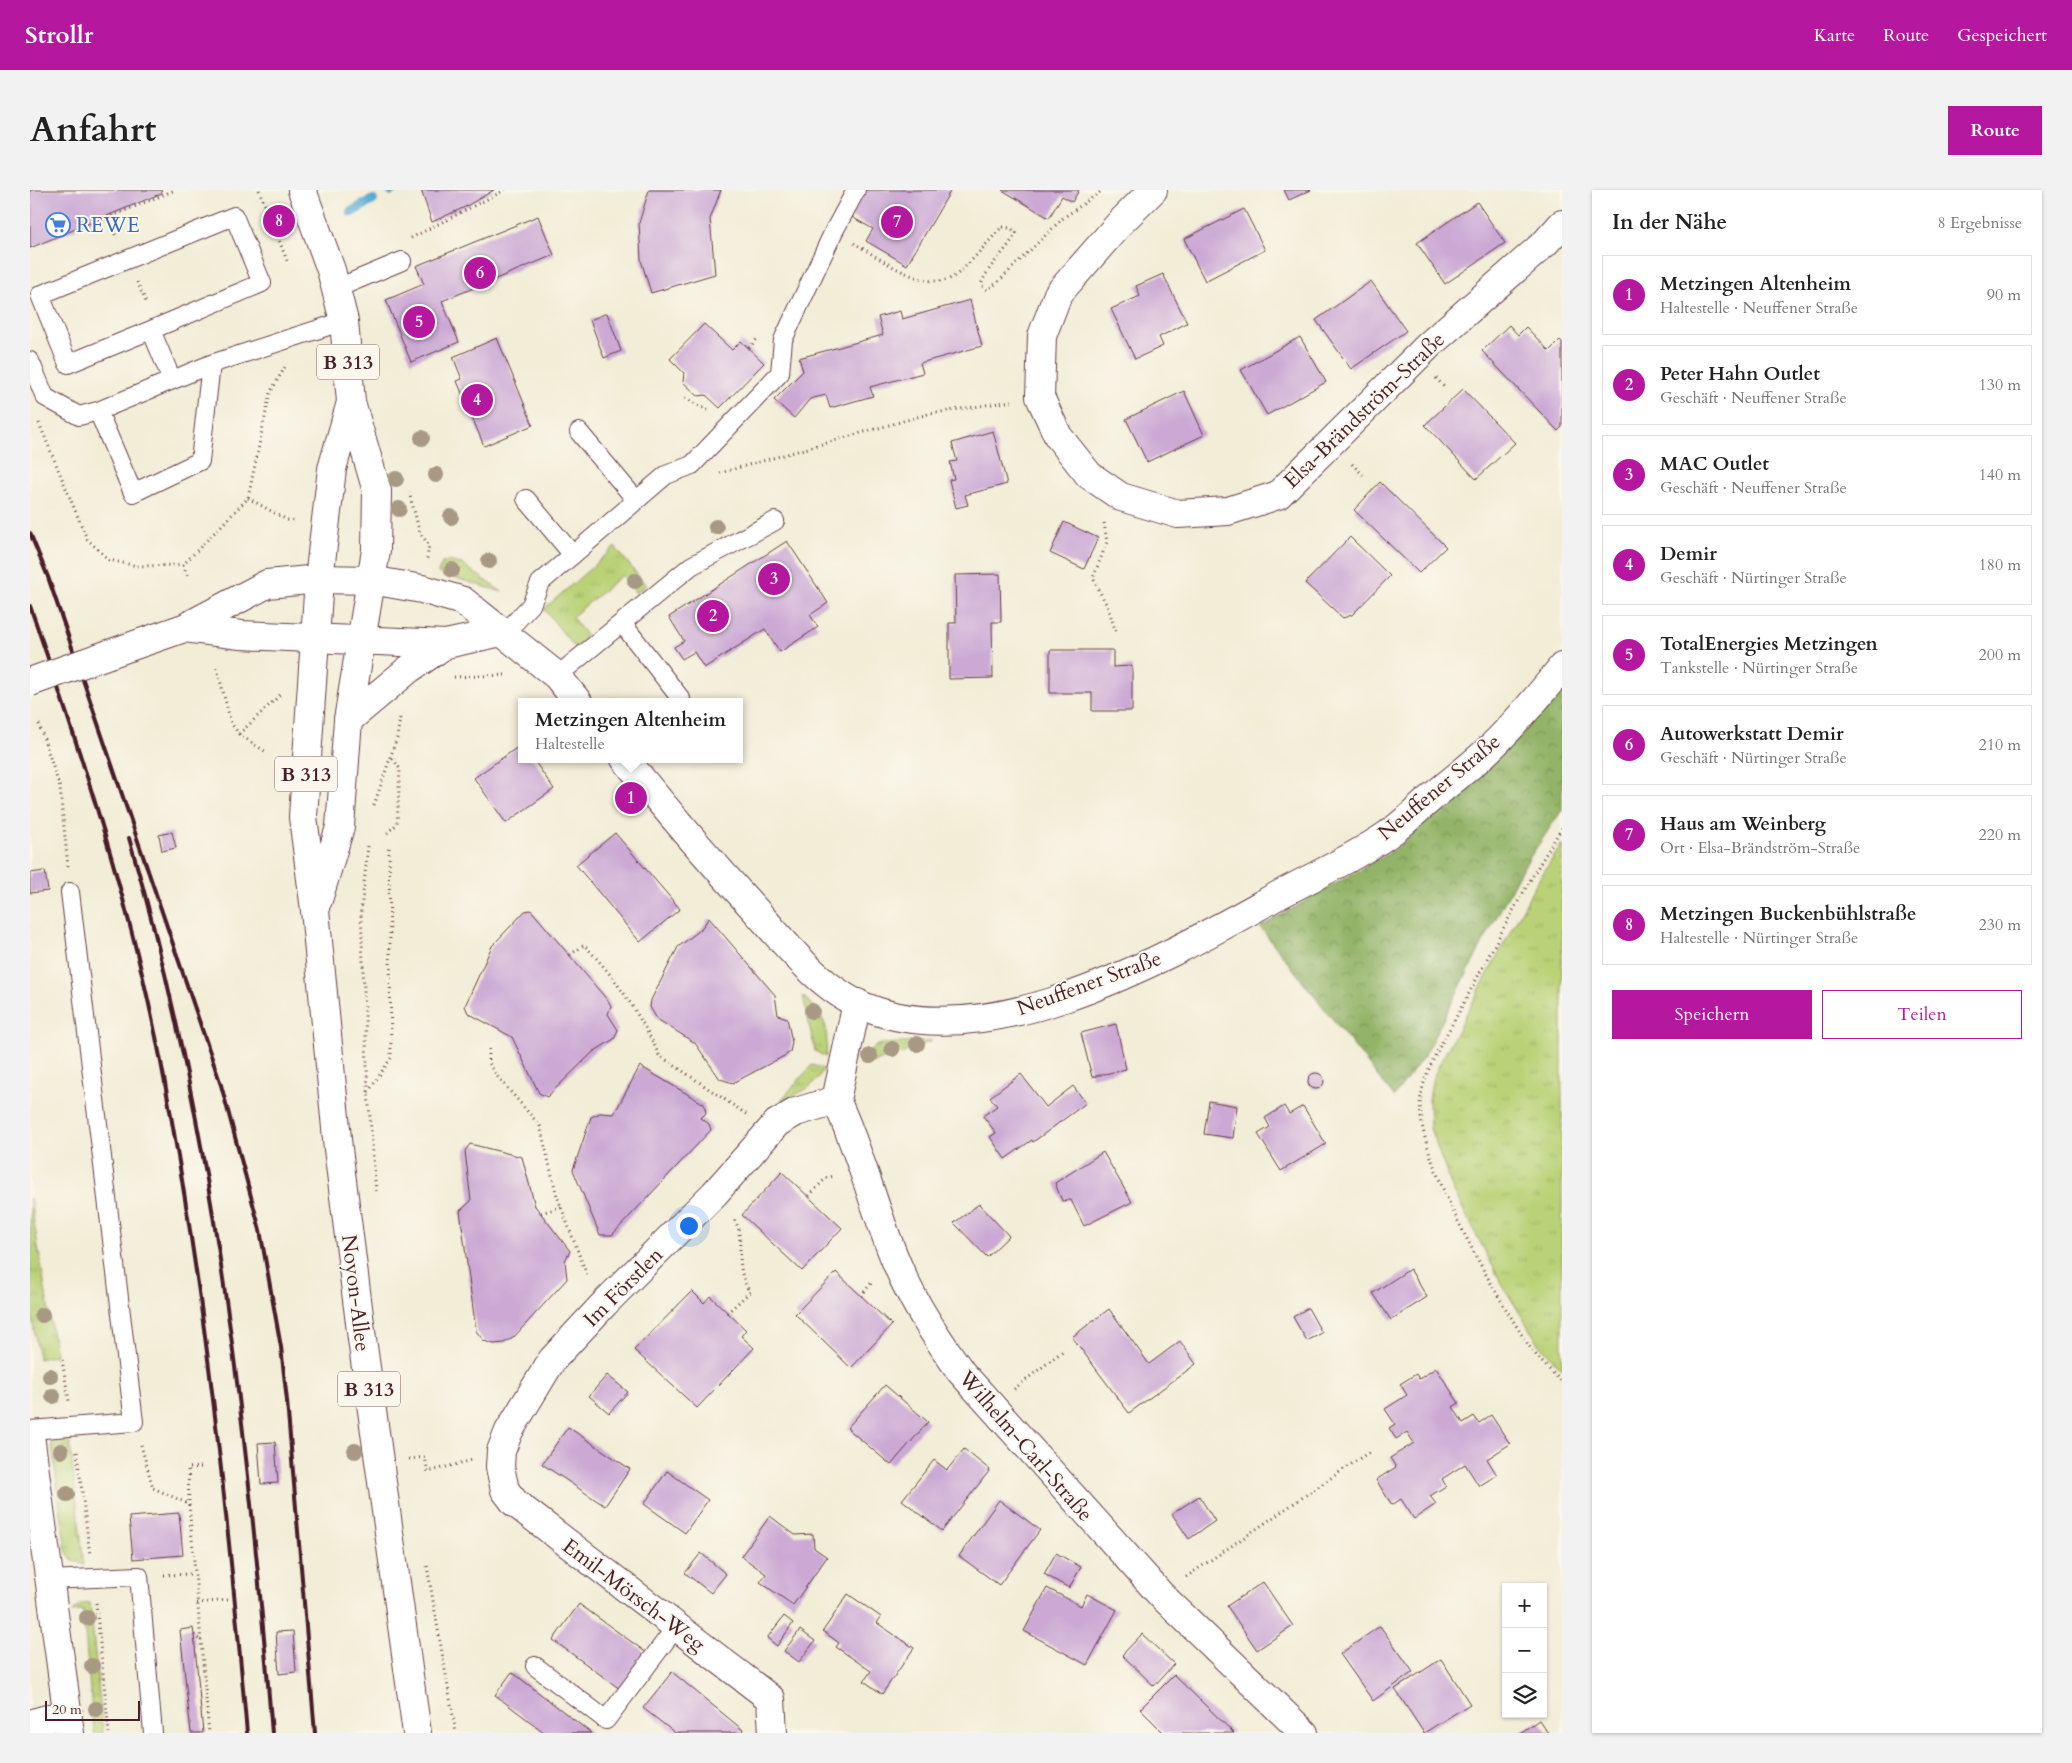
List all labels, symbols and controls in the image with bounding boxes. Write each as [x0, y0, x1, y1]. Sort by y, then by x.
text: Strollr [25, 19, 93, 52]
text: Karte [1814, 23, 1855, 48]
text: Route [1883, 23, 1929, 48]
text: Gespeichert [1957, 23, 2047, 48]
text: Anfahrt [30, 106, 156, 154]
button: Route [1948, 106, 2042, 155]
pin: 8 [263, 202, 295, 240]
pin: 7 [881, 203, 913, 241]
text: In der Nähe [1612, 208, 1727, 237]
place label: REWE [76, 211, 140, 240]
supermarket icon: REWE [45, 212, 71, 238]
text: 8 Ergebnisse [1937, 212, 2022, 234]
pin: 6 [464, 254, 496, 292]
text: Metzingen Altenheim [1660, 271, 1851, 297]
text: 1 [1625, 284, 1633, 306]
text: 90 m [1987, 284, 2021, 306]
text: Haltestelle · Neuffener Straße [1660, 297, 1858, 319]
pin: 5 [403, 303, 435, 341]
street label: Elsa-Brändström-Straße [1277, 326, 1451, 495]
road number: B 313 [317, 344, 379, 380]
text: Peter Hahn Outlet [1660, 361, 1820, 387]
text: 2 [1625, 374, 1633, 396]
text: 130 m [1979, 374, 2021, 396]
pin: 4 [461, 381, 493, 419]
text: Geschäft · Neuffener Straße [1660, 387, 1847, 409]
text: MAC Outlet [1660, 451, 1769, 477]
text: 3 [1625, 464, 1633, 486]
text: 140 m [1979, 464, 2021, 486]
text: Geschäft · Neuffener Straße [1660, 477, 1847, 499]
text: Demir [1660, 541, 1717, 567]
text: 4 [1625, 554, 1633, 576]
text: 180 m [1979, 554, 2021, 576]
pin: 3 [758, 560, 790, 598]
text: Geschäft · Nürtinger Straße [1660, 567, 1847, 589]
pin: 2 [697, 597, 729, 635]
text: TotalEnergies Metzingen [1660, 631, 1878, 657]
text: 5 [1625, 644, 1633, 666]
text: 200 m [1979, 644, 2021, 666]
text: Tankstelle · Nürtinger Straße [1660, 657, 1858, 679]
popup [518, 698, 743, 763]
text: Metzingen Altenheim [535, 707, 726, 733]
text: Autowerkstatt Demir [1660, 721, 1844, 747]
street label: Neuffener Straße [1372, 727, 1507, 847]
text: Haltestelle [535, 733, 605, 755]
text: 6 [1625, 734, 1633, 756]
text: 210 m [1979, 734, 2021, 756]
text: Geschäft · Nürtinger Straße [1660, 747, 1847, 769]
road number: B 313 [275, 756, 337, 792]
pin: 1 [615, 779, 647, 817]
text: Haus am Weinberg [1660, 811, 1826, 837]
text: 7 [1625, 824, 1633, 846]
text: 220 m [1979, 824, 2021, 846]
text: Ort · Elsa-Brändström-Straße [1660, 837, 1860, 859]
text: Metzingen Buckenbühlstraße [1660, 901, 1916, 927]
text: 8 [1625, 914, 1633, 936]
text: 230 m [1979, 914, 2021, 936]
text: Haltestelle · Nürtinger Straße [1660, 927, 1858, 949]
street label: Neuffener Straße [1013, 944, 1165, 1023]
button: Speichern [1612, 990, 1812, 1039]
button: Teilen [1822, 990, 2022, 1039]
your location [676, 1213, 702, 1239]
street label: Noyon-Allee [334, 1233, 377, 1353]
street label: Im Förstlen [577, 1241, 670, 1334]
street label: Wilhelm-Carl-Straße [951, 1364, 1099, 1528]
road number: B 313 [338, 1372, 400, 1406]
street label: Emil-Mörsch-Weg [556, 1532, 711, 1659]
map controls [1502, 1583, 1547, 1718]
button: + [1502, 1583, 1547, 1628]
button: − [1502, 1628, 1547, 1673]
button: layers [1502, 1673, 1547, 1718]
scale bar [45, 1698, 140, 1721]
text: 20 m [52, 1700, 82, 1719]

